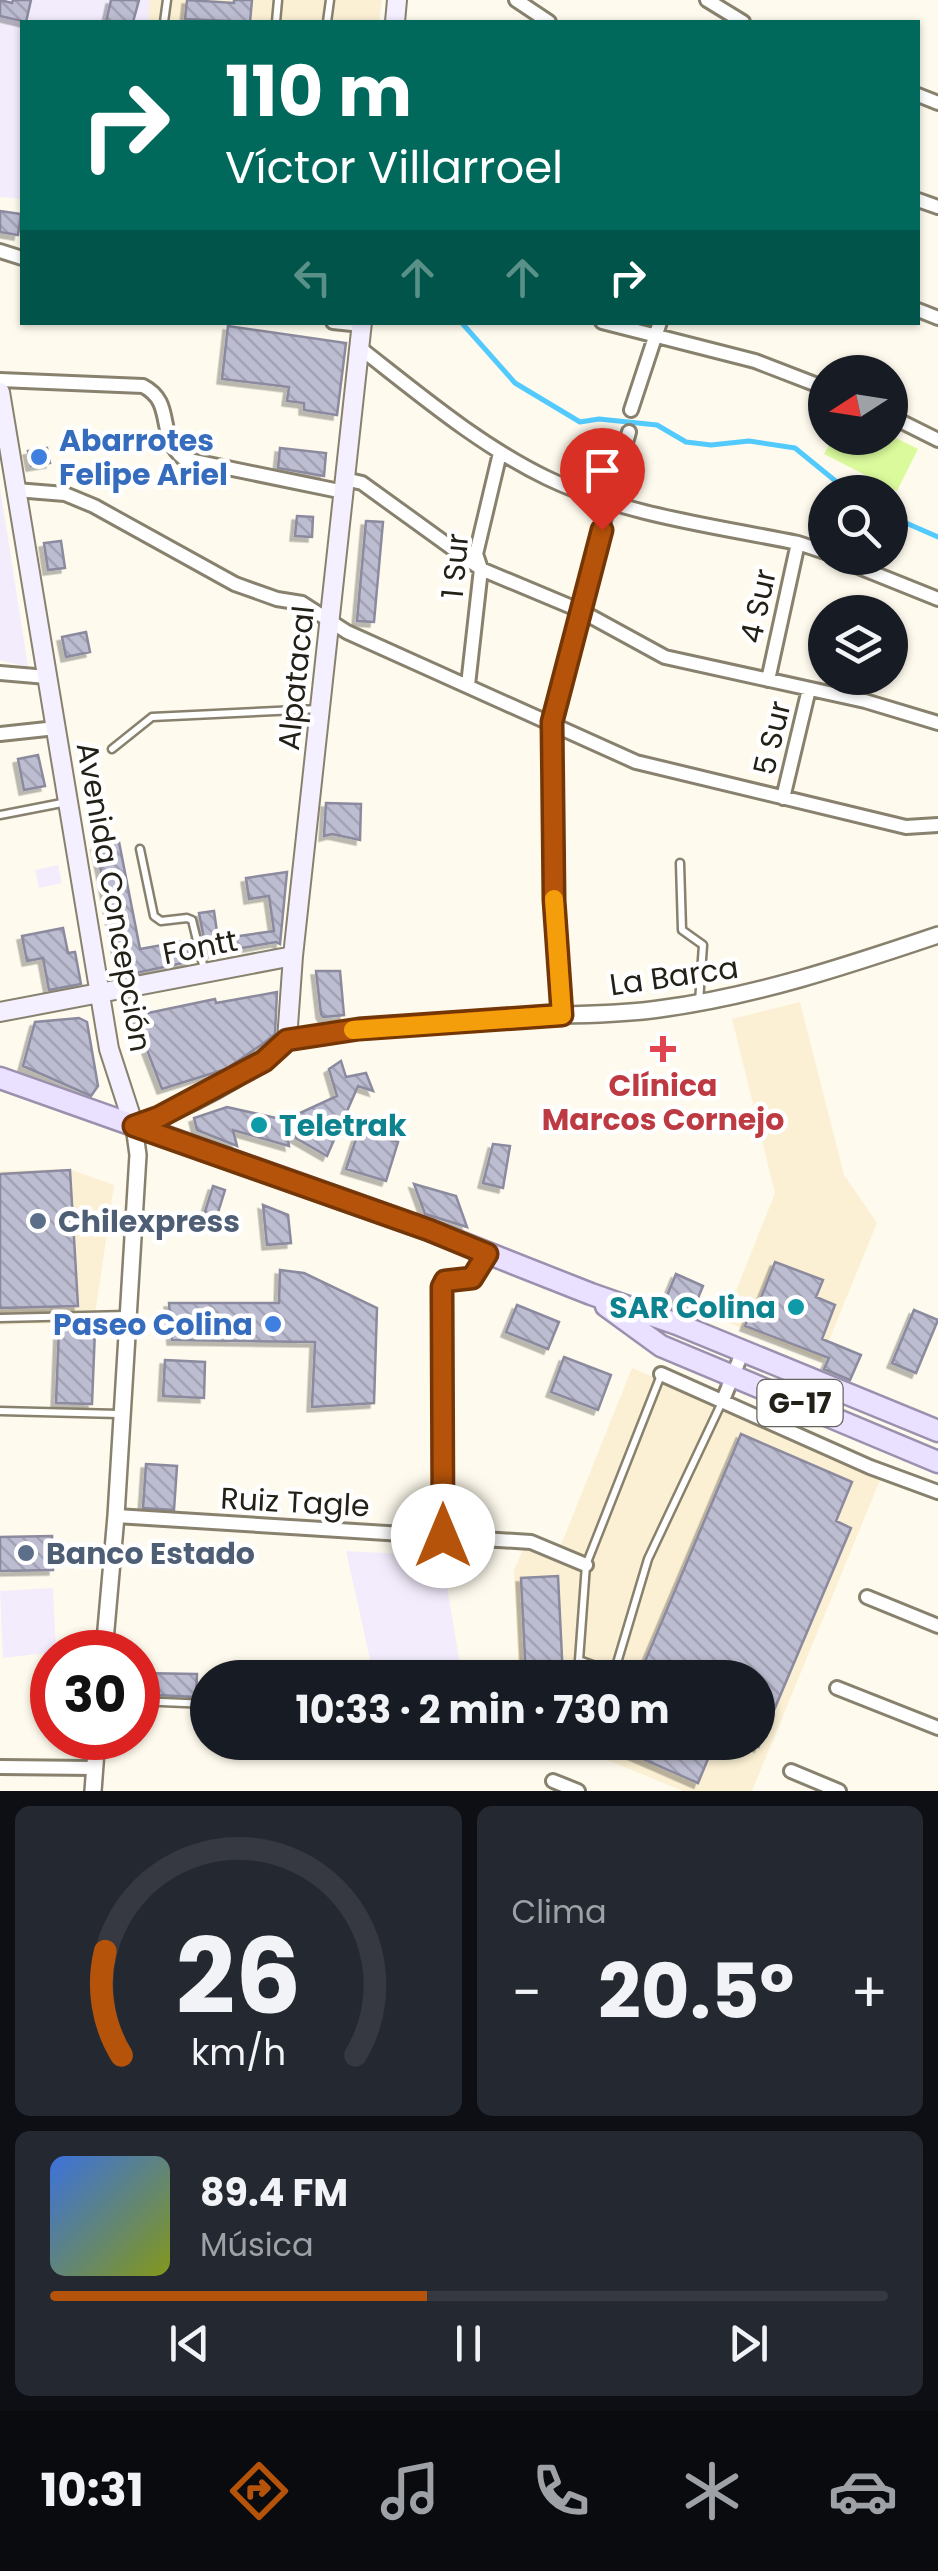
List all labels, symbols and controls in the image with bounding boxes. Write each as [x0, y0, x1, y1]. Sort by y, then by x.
text: 110 m [225, 42, 412, 141]
icon: right [60, 60, 190, 190]
text: Víctor Villarroel [225, 136, 563, 199]
icon: left [285, 250, 340, 305]
icon: ahead [390, 250, 445, 305]
icon: ahead [495, 250, 550, 305]
icon: right [600, 250, 655, 305]
north arrow [808, 355, 908, 455]
map controls [808, 355, 908, 695]
place label: Abarrotes Felipe Ariel [59, 419, 228, 496]
pin [560, 428, 645, 531]
icon: arrive [575, 443, 630, 498]
marker: Abarrotes Felipe Ariel [28, 446, 50, 468]
button: search [808, 475, 908, 575]
street label: 1 Sur [431, 531, 479, 601]
street label: 4 Sur [729, 565, 787, 647]
button: layers [808, 595, 908, 695]
street label: Alpatacal [267, 604, 325, 752]
street label: 5 Sur [743, 697, 801, 779]
street label: Avenida Concepción [66, 739, 162, 1055]
street label: Fontt [159, 919, 241, 975]
street label: La Barca [607, 946, 741, 1006]
marker: Clínica Marcos Cornejo [650, 1036, 676, 1062]
place label: Clínica Marcos Cornejo [542, 1064, 784, 1141]
place label: Teletrak [279, 1104, 407, 1147]
marker: Teletrak [248, 1114, 270, 1136]
place label: Chilexpress [58, 1200, 240, 1243]
marker: Chilexpress [27, 1210, 49, 1232]
place label: SAR Colina [609, 1286, 776, 1329]
marker: SAR Colina [785, 1296, 807, 1318]
place label: Paseo Colina [53, 1303, 253, 1346]
marker: Paseo Colina [262, 1313, 284, 1335]
road number: G-17 [758, 1380, 842, 1426]
street label: Ruiz Tagle [219, 1477, 371, 1527]
position arrow [391, 1484, 495, 1588]
place label: Banco Estado [46, 1532, 255, 1575]
marker: Banco Estado [15, 1542, 37, 1564]
speed limit sign: 30 [30, 1630, 160, 1760]
text: 10:33 · 2 min · 730 m [296, 1683, 670, 1736]
text: Clima [512, 1889, 607, 1934]
text: 26 [175, 1904, 301, 2049]
text: 20.5° [598, 1939, 794, 2044]
text: − [512, 1954, 542, 2031]
text: + [850, 1954, 888, 2031]
text: km/h [191, 2027, 286, 2078]
text: 89.4 FM [200, 2166, 348, 2219]
text: Música [200, 2222, 314, 2267]
icon: previous [162, 2316, 217, 2371]
icon: pause [441, 2316, 496, 2371]
icon: next [721, 2316, 776, 2371]
icon: directions [224, 2456, 294, 2526]
icon: music [375, 2456, 445, 2526]
icon: phone [526, 2456, 596, 2526]
icon: climate [677, 2456, 747, 2526]
icon: car [828, 2456, 898, 2526]
text: 10:31 [40, 2459, 144, 2522]

